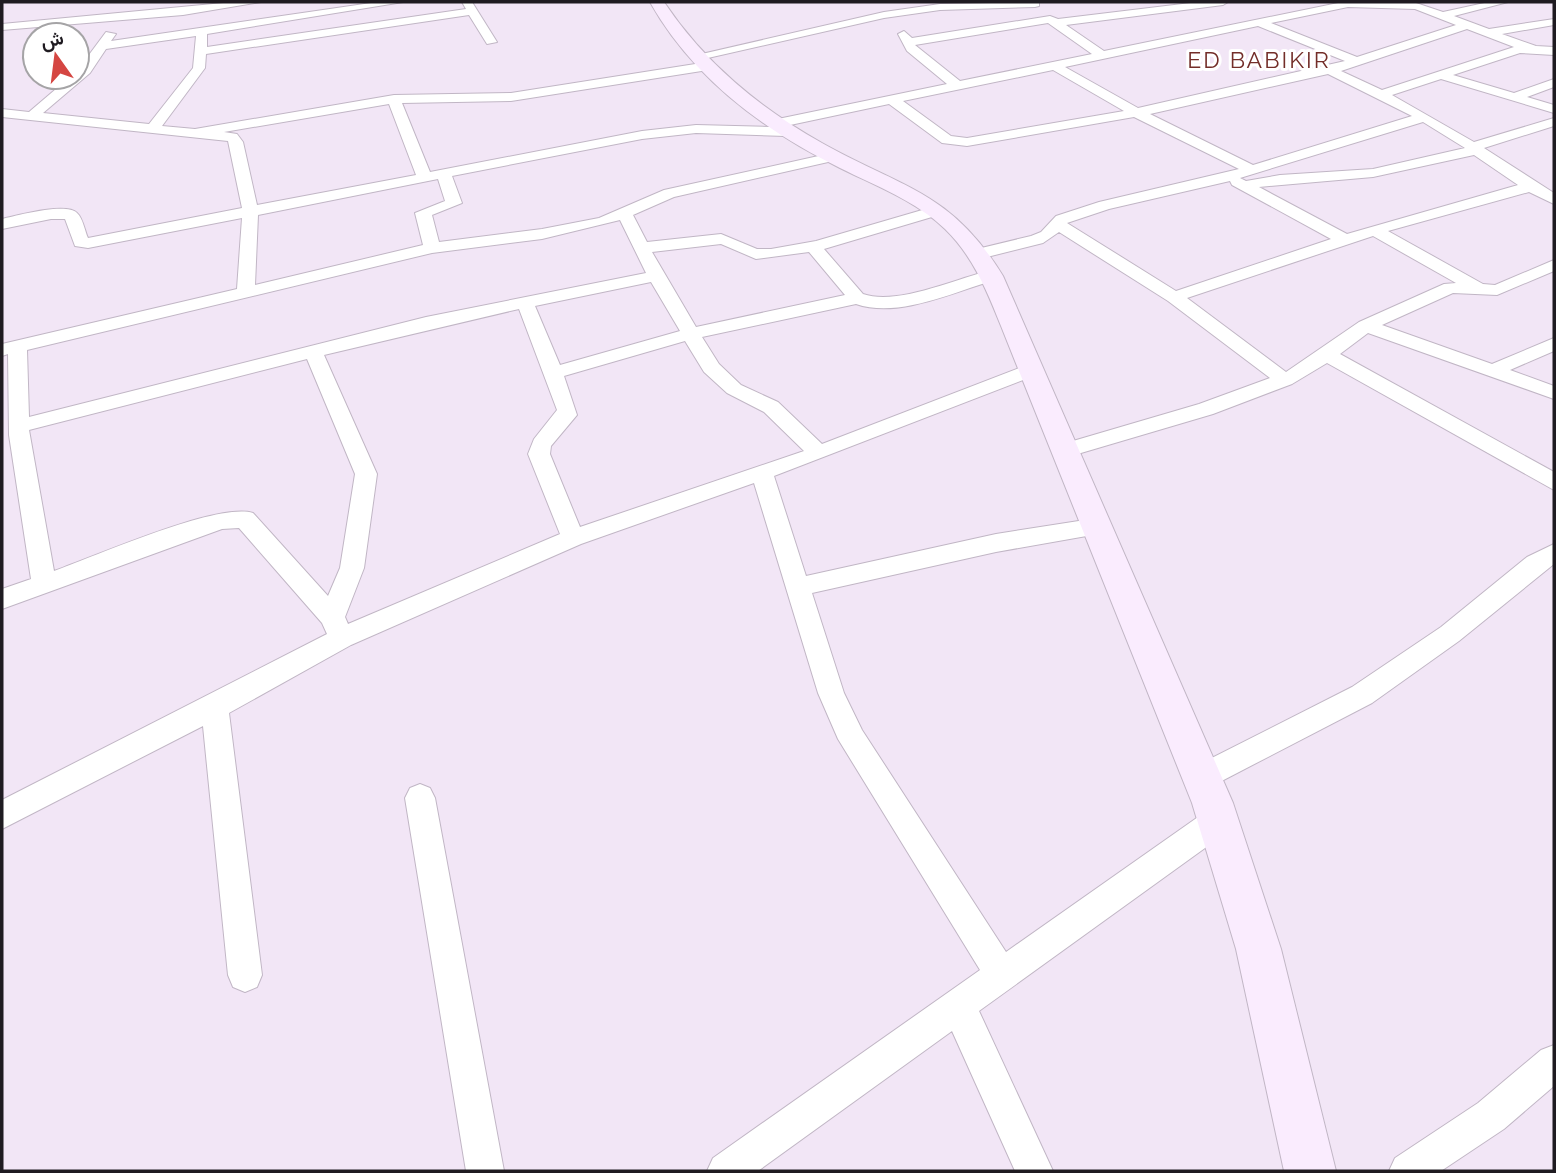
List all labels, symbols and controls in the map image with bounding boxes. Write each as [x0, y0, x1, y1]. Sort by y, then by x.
north arrow [21, 21, 91, 91]
text: ش [38, 26, 66, 54]
district label: ED BABIKIR [1187, 46, 1331, 73]

